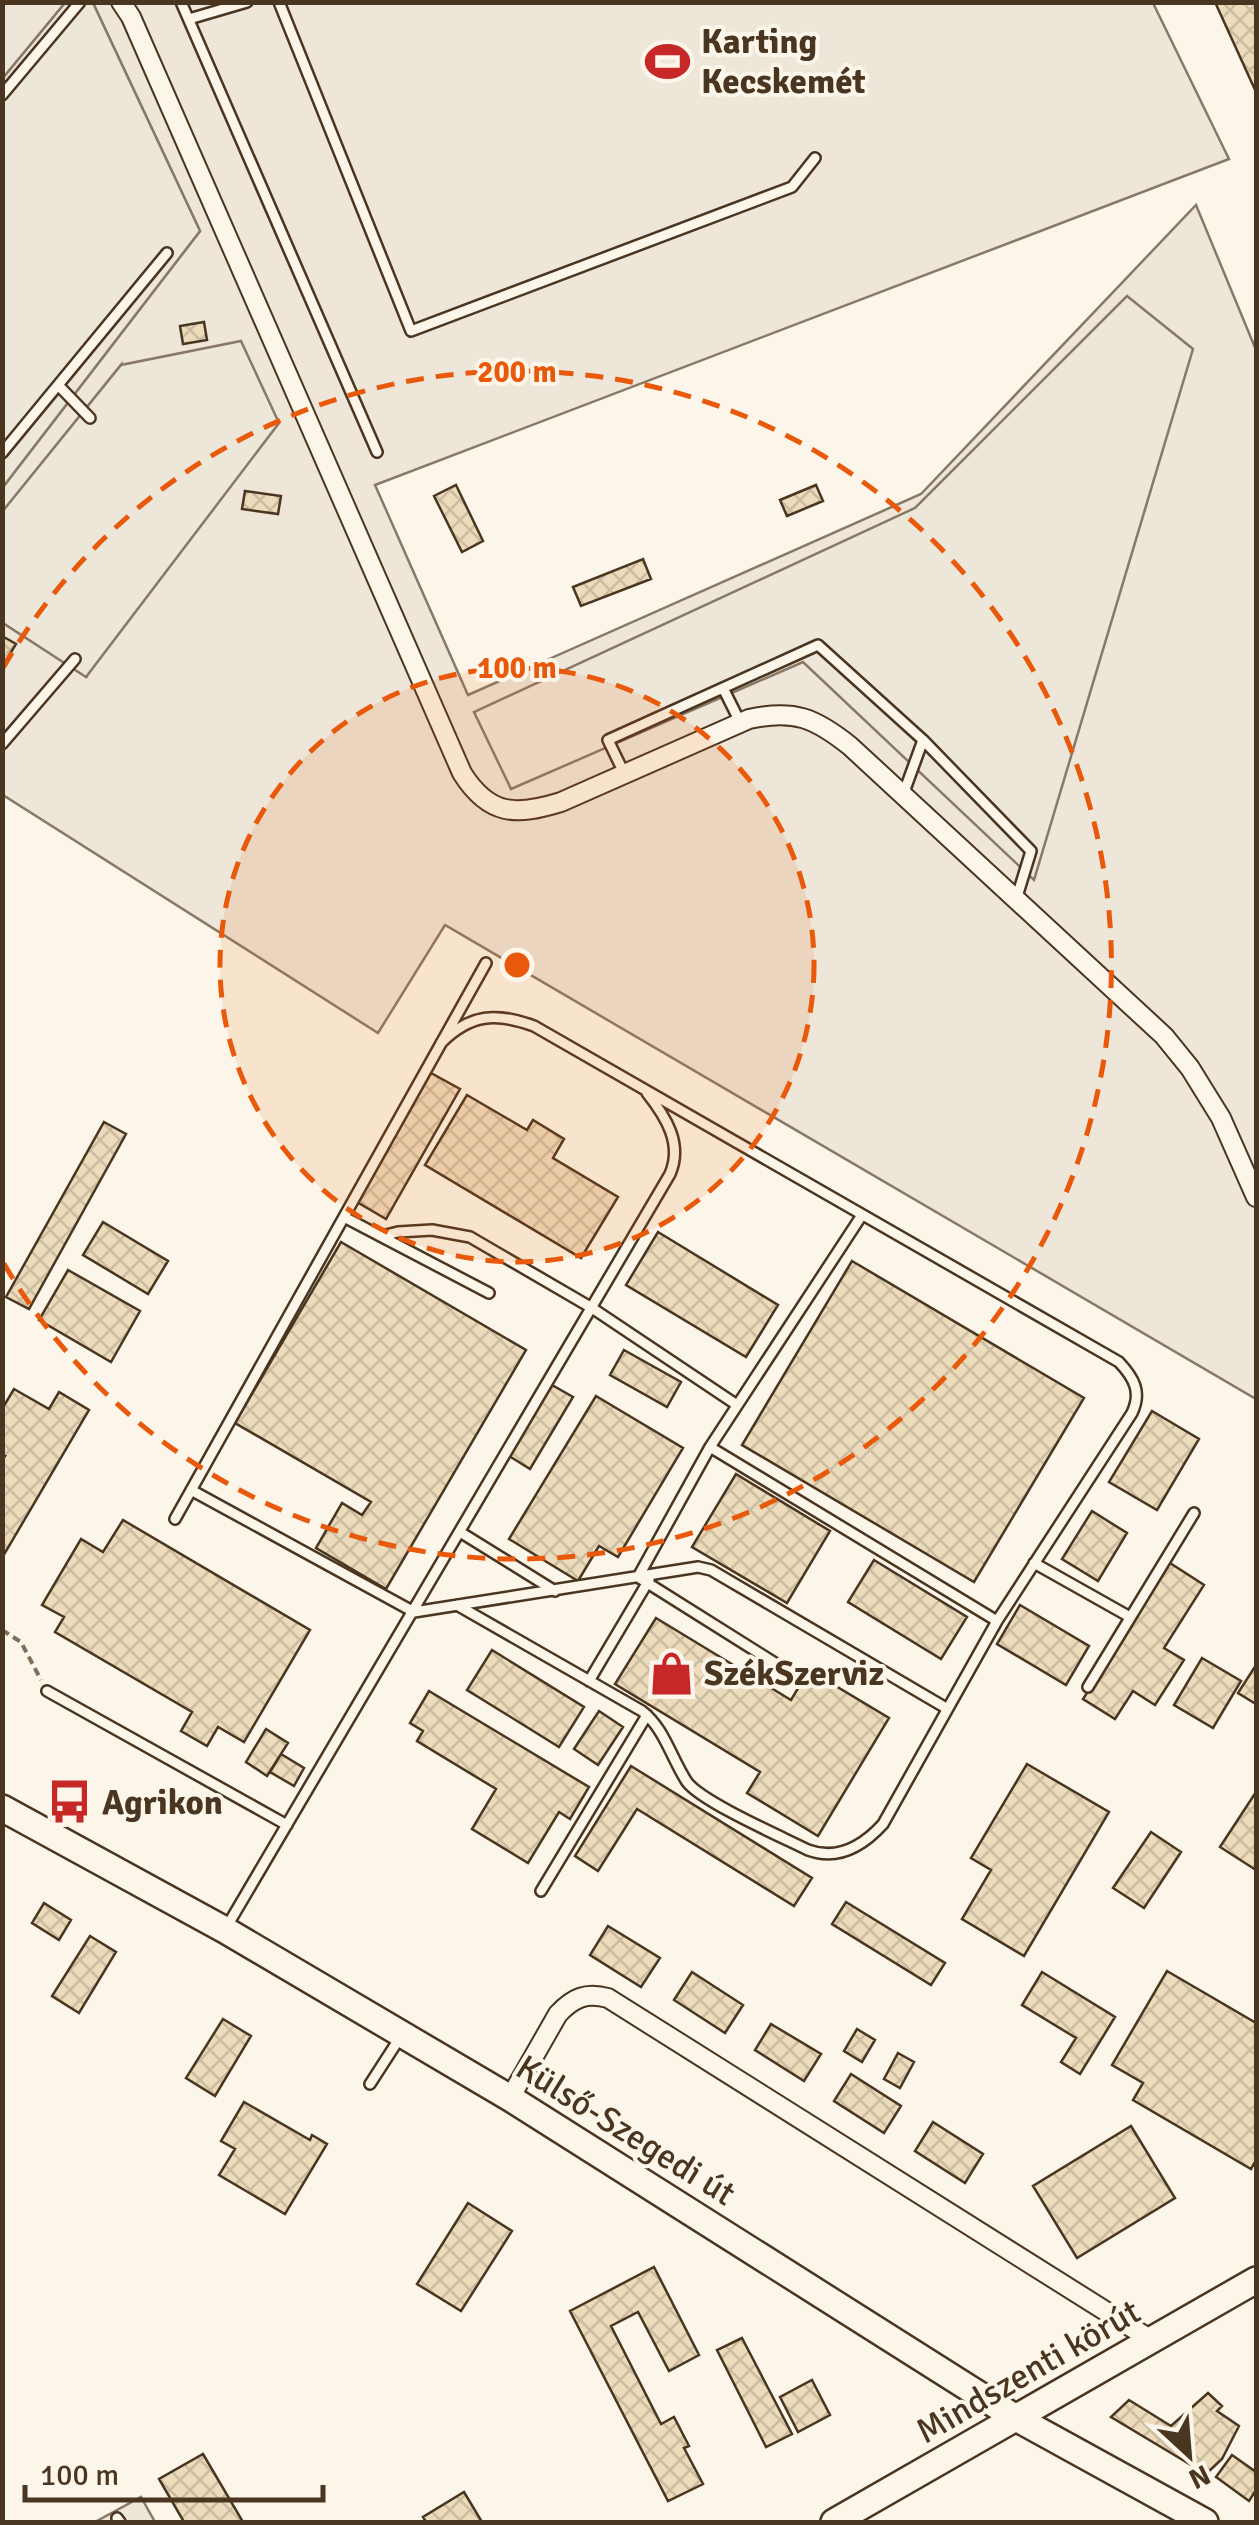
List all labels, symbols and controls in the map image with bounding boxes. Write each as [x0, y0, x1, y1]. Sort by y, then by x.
place label: Karting Kecskemét [701, 20, 866, 103]
sports icon: Karting Kecskemét [644, 37, 692, 85]
text: 200 m [477, 354, 557, 391]
text: 100 m [477, 650, 557, 687]
centre of rings [499, 947, 535, 983]
shop icon: SzékSzerviz [647, 1649, 695, 1697]
place label: SzékSzerviz [704, 1652, 884, 1695]
bus stop icon: Agrikon [45, 1778, 93, 1826]
place label: Agrikon [102, 1781, 223, 1824]
street label: Külső-Szegedi út [508, 2046, 743, 2215]
street label: Mindszenti körút [909, 2290, 1148, 2453]
north arrow [1139, 2405, 1239, 2505]
scale bar [25, 2440, 322, 2502]
text: 100 m [40, 2457, 119, 2494]
text: N [1183, 2457, 1216, 2496]

